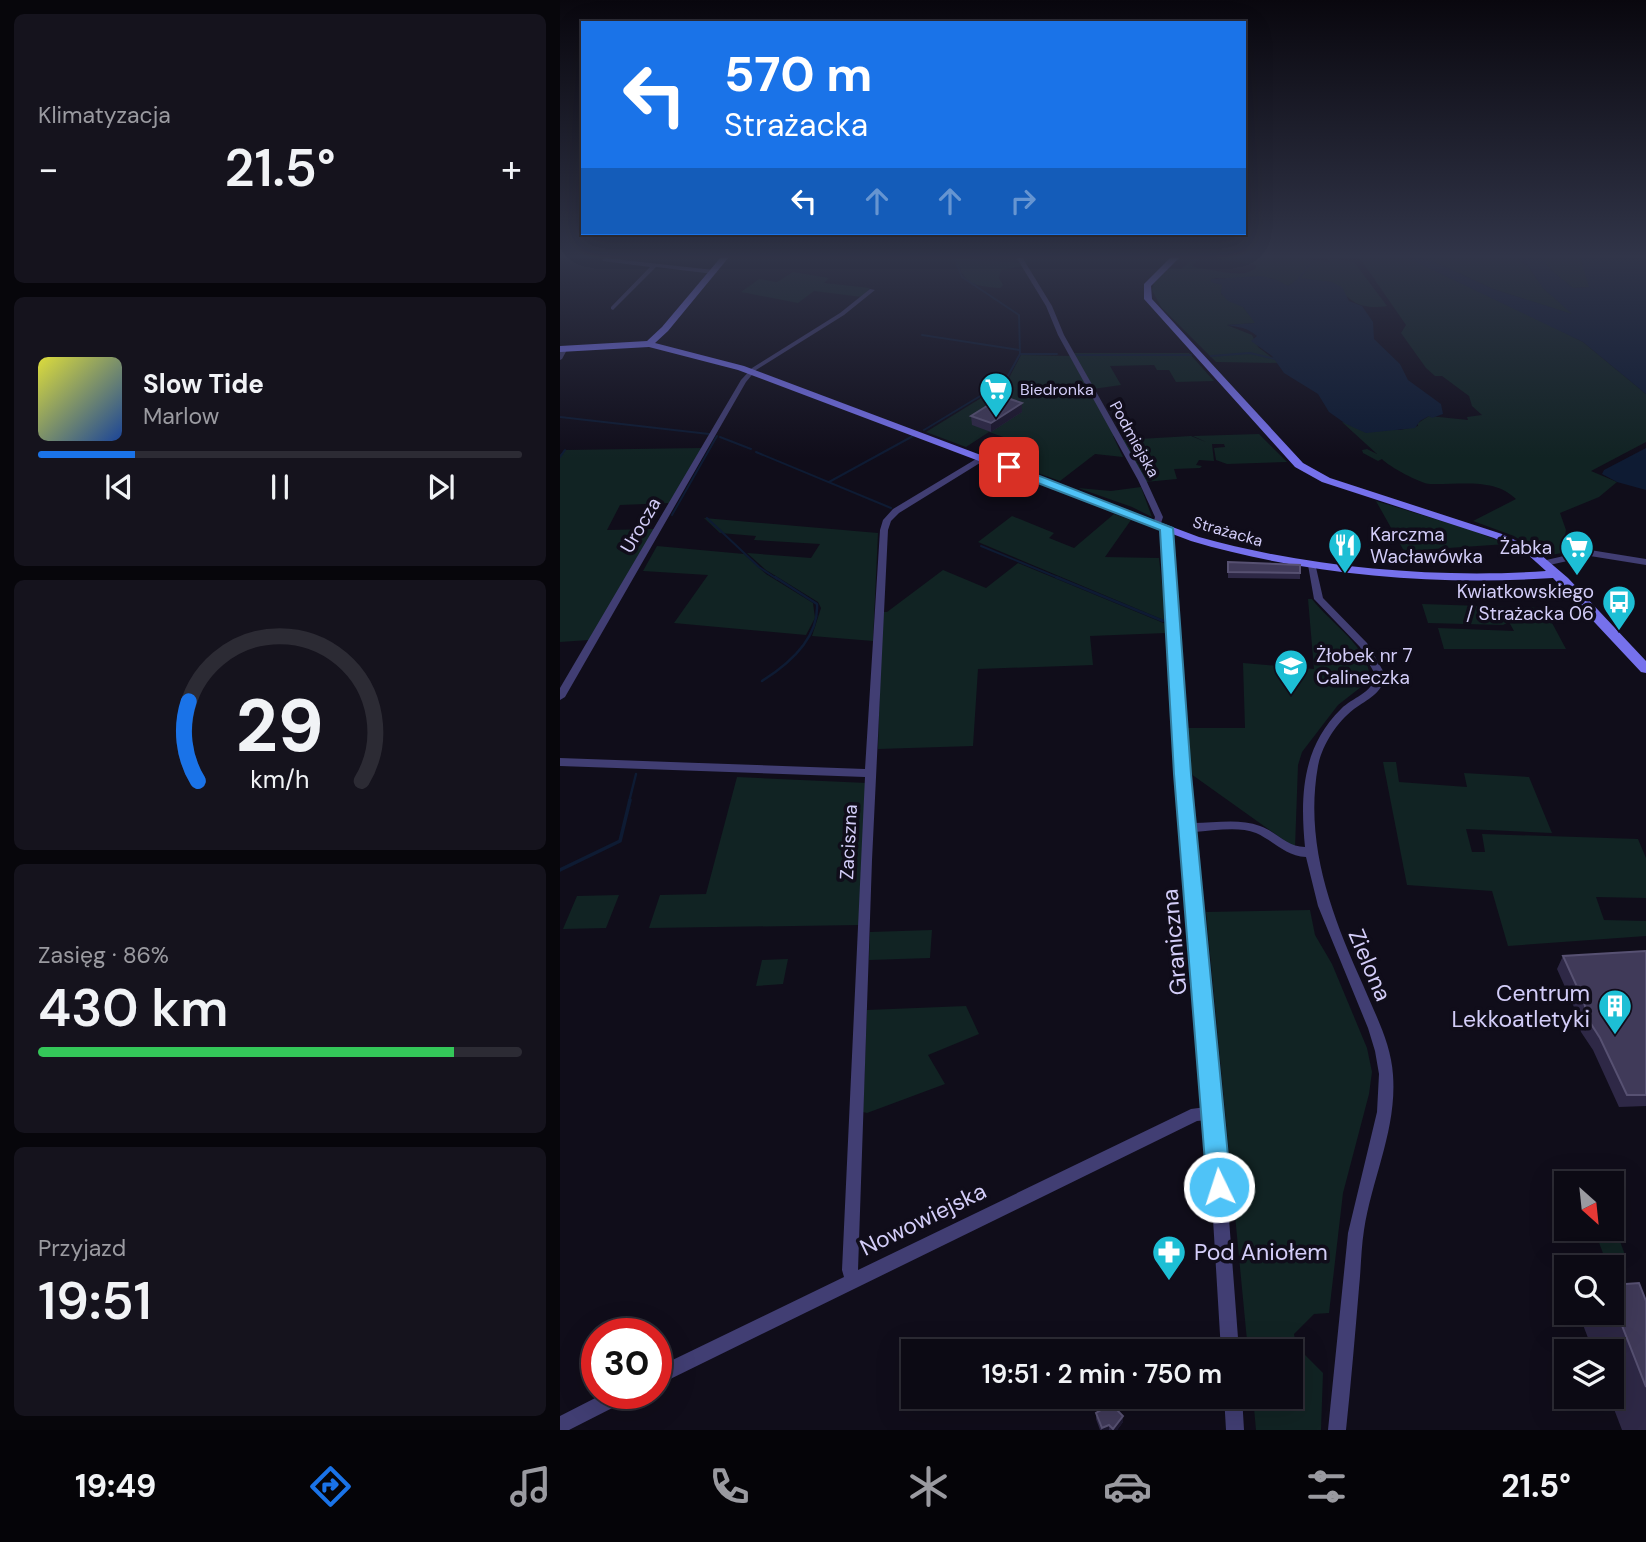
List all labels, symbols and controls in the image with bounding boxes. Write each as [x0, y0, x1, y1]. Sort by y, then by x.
text: 570 m [724, 42, 872, 106]
icon: left [609, 49, 700, 140]
text: Klimatyzacja [38, 100, 171, 130]
text: Strażacka [724, 104, 868, 146]
text: 21.5° [224, 134, 336, 202]
text: − [38, 144, 59, 194]
text: + [501, 144, 522, 194]
icon: left [785, 182, 823, 220]
icon: ahead [858, 182, 896, 220]
icon: ahead [931, 182, 969, 220]
icon: right [1004, 182, 1042, 220]
text: Slow Tide [143, 367, 264, 401]
supermarket icon: Biedronka [977, 370, 1015, 419]
place label: Biedronka [1020, 379, 1094, 400]
street label: Podmiejska [1105, 397, 1164, 481]
text: Marlow [143, 401, 219, 431]
pin [979, 437, 1039, 497]
icon: arrive [990, 448, 1028, 486]
icon: previous [100, 468, 138, 506]
icon: pause [261, 468, 299, 506]
icon: next [422, 468, 460, 506]
street label: Urocza [615, 493, 666, 558]
street label: Strażacka [1190, 511, 1265, 552]
place label: Karczma Wacławówka [1370, 522, 1483, 569]
restaurant icon: Karczma Wacławówka [1326, 526, 1364, 575]
supermarket icon: Żabka [1558, 528, 1596, 577]
place label: Żabka [1500, 535, 1552, 560]
place label: Kwiatkowskiego / Strażacka 06 [1457, 579, 1594, 626]
bus stop icon: Kwiatkowskiego / Strażacka 06 [1600, 583, 1638, 632]
place label: Żłobek nr 7 Calineczka [1316, 643, 1413, 690]
school or university icon: Żłobek nr 7 Calineczka [1272, 647, 1310, 696]
text: 29 [236, 679, 324, 774]
text: km/h [250, 763, 310, 796]
street label: Zaciszna [834, 804, 863, 880]
street label: Graniczna [1154, 888, 1194, 996]
street label: Zielona [1341, 924, 1399, 1006]
text: Zasięg · 86% [38, 940, 169, 970]
text: 430 km [38, 974, 228, 1042]
place label: Centrum Lekkoatletyki [1451, 978, 1590, 1034]
building icon: Centrum Lekkoatletyki [1596, 987, 1634, 1036]
position arrow [1182, 1150, 1256, 1224]
north arrow [1554, 1171, 1624, 1241]
map controls [1554, 1171, 1624, 1409]
street label: Nowowiejska [855, 1176, 991, 1262]
text: Przyjazd [38, 1233, 126, 1263]
pharmacy icon: Pod Aniołem [1150, 1233, 1188, 1282]
place label: Pod Aniołem [1194, 1237, 1328, 1267]
button: search [1554, 1255, 1624, 1325]
text: 19:51 [38, 1267, 152, 1335]
speed limit sign: 30 [581, 1318, 672, 1409]
button: layers [1554, 1339, 1624, 1409]
text: 19:51 · 2 min · 750 m [982, 1357, 1222, 1391]
icon: directions [306, 1462, 355, 1511]
icon: music [506, 1462, 555, 1511]
icon: phone [705, 1462, 754, 1511]
icon: climate [904, 1462, 953, 1511]
icon: car [1103, 1462, 1152, 1511]
icon: filters [1302, 1462, 1351, 1511]
text: 19:49 [75, 1465, 156, 1507]
text: 21.5° [1501, 1465, 1571, 1507]

